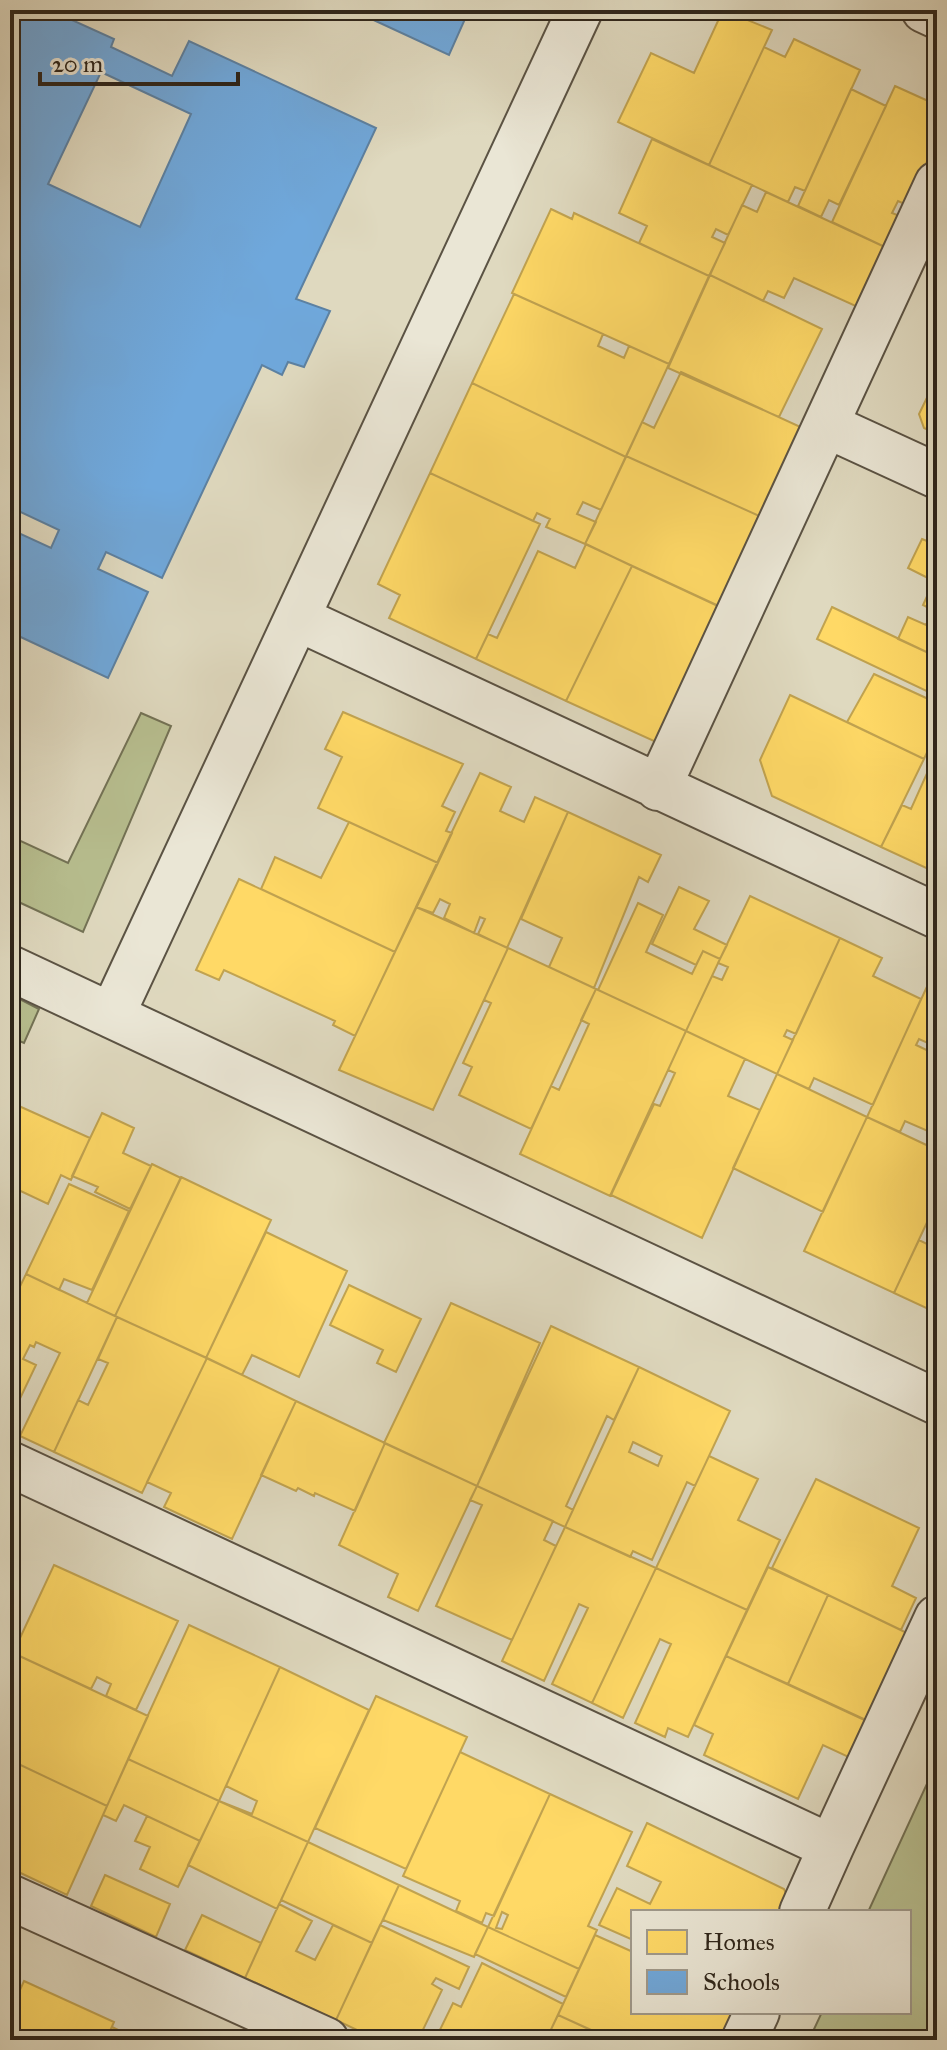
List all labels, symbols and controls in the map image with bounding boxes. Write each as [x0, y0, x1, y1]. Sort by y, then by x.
scale bar [40, 36, 238, 86]
text: 20 m [52, 49, 103, 79]
legend [631, 1910, 911, 2014]
text: Homes [703, 1927, 775, 1957]
text: Schools [703, 1967, 780, 1997]

